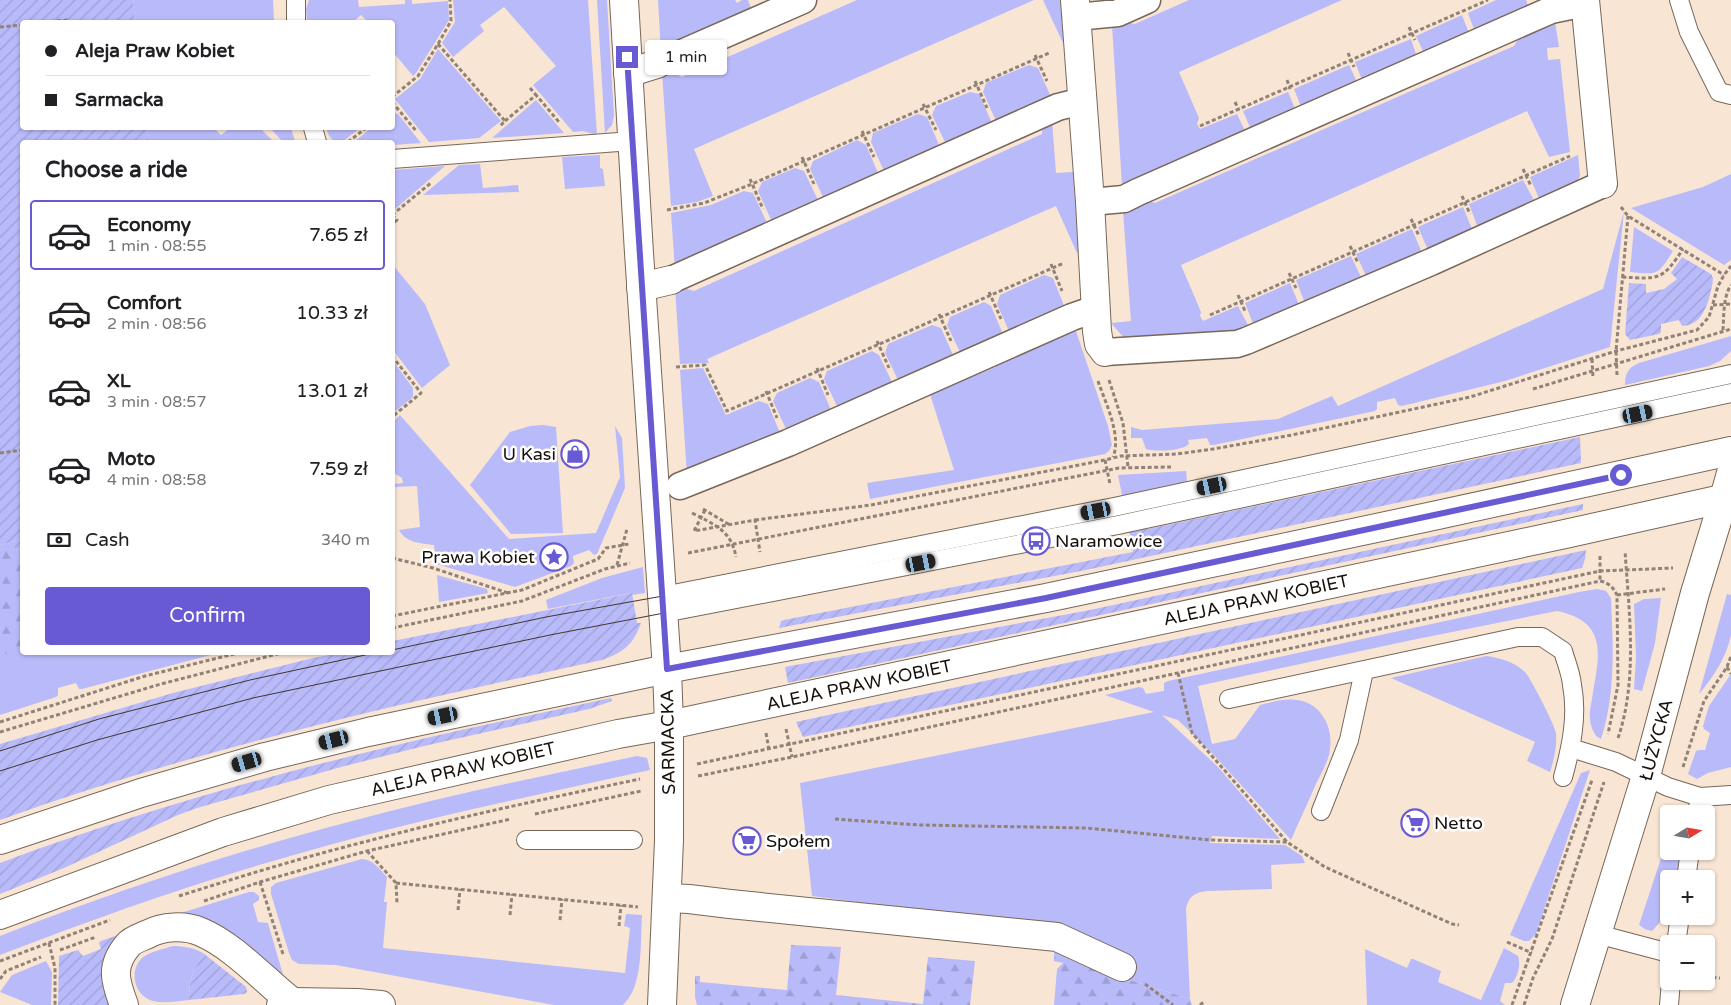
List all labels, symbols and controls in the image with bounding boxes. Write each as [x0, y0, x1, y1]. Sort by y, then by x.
text: Aleja Praw Kobiet [75, 40, 234, 62]
callout: 1 min [644, 40, 727, 74]
route end [616, 46, 638, 68]
text: 1 min [665, 47, 707, 67]
text: Sarmacka [75, 89, 164, 111]
text: Choose a ride [45, 157, 188, 183]
icon: car [47, 213, 92, 258]
text: Economy [107, 214, 191, 236]
text: 7.65 zł [309, 224, 368, 246]
text: 1 min · 08:55 [107, 236, 206, 256]
icon: car [47, 291, 92, 336]
text: Comfort [107, 292, 181, 314]
text: 10.33 zł [296, 302, 368, 324]
text: 2 min · 08:56 [107, 314, 206, 334]
icon: car [47, 369, 92, 414]
text: XL [107, 370, 131, 392]
text: 13.01 zł [296, 380, 368, 402]
text: 3 min · 08:57 [107, 392, 206, 412]
car [1621, 404, 1654, 424]
shop icon: U Kasi [560, 439, 590, 469]
place label: U Kasi [502, 443, 556, 465]
icon: car [47, 447, 92, 492]
text: Moto [107, 448, 155, 470]
text: 7.59 zł [309, 458, 368, 480]
route start [1610, 464, 1632, 486]
text: 4 min · 08:58 [107, 470, 206, 490]
car [1195, 476, 1228, 496]
car [1079, 501, 1112, 521]
icon: cash [45, 526, 73, 554]
bus stop icon: Naramowice [1021, 526, 1051, 556]
text: Cash [85, 529, 130, 551]
text: 340 m [321, 530, 370, 550]
place label: Naramowice [1055, 530, 1162, 552]
place icon: Prawa Kobiet [539, 542, 569, 572]
place label: Prawa Kobiet [421, 546, 535, 568]
car [904, 553, 937, 573]
street label: ALEJA PRAW KOBIET [1161, 570, 1351, 630]
button: Confirm [45, 587, 370, 645]
street label: ALEJA PRAW KOBIET [764, 655, 954, 715]
street label: SARMACKA [656, 689, 680, 795]
street label: ŁUŻYCKA [1635, 697, 1677, 783]
car [426, 706, 459, 726]
car [317, 729, 350, 751]
street label: ALEJA PRAW KOBIET [368, 737, 558, 801]
car [230, 751, 263, 773]
north arrow [1660, 805, 1715, 860]
map controls [1660, 805, 1715, 990]
supermarket icon: Netto [1400, 808, 1430, 838]
place label: Netto [1434, 812, 1483, 834]
supermarket icon: Społem [732, 826, 762, 856]
place label: Społem [766, 830, 831, 852]
button: + [1660, 870, 1715, 925]
button: − [1660, 935, 1715, 990]

